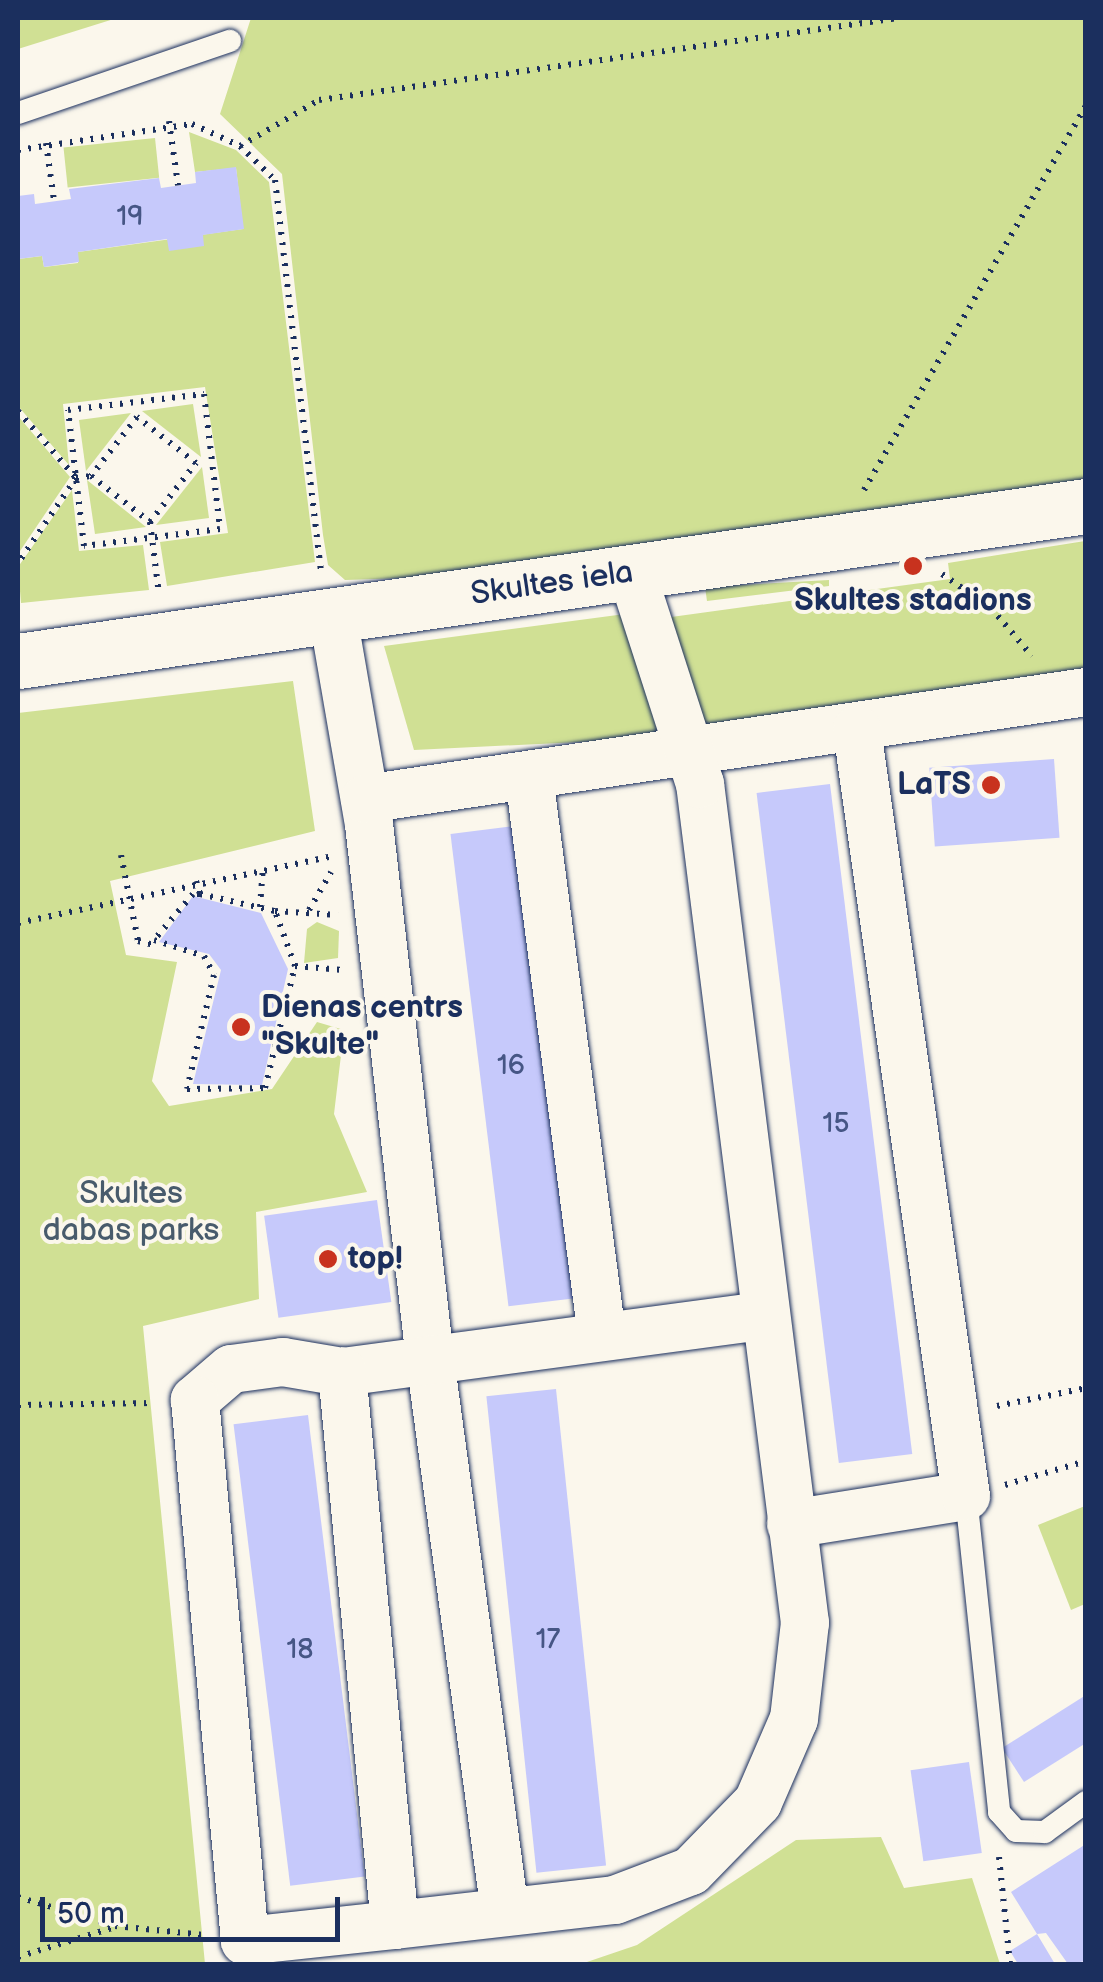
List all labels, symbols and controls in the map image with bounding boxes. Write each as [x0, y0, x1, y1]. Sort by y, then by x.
house number: 19 [116, 200, 144, 234]
street label: Skultes iela [468, 554, 636, 614]
marker: Skultes stadions [902, 555, 924, 577]
place label: Skultes stadions [794, 582, 1032, 620]
place label: LaTS [897, 766, 971, 804]
marker: LaTS [980, 774, 1002, 796]
place label: Dienas centrs "Skulte" [261, 990, 463, 1065]
marker: Dienas centrs "Skulte" [230, 1016, 252, 1038]
house number: 16 [497, 1049, 525, 1083]
house number: 15 [823, 1107, 849, 1141]
park label: Skultes dabas parks [43, 1176, 219, 1251]
place label: top! [348, 1240, 403, 1278]
marker: top! [317, 1248, 339, 1270]
house number: 17 [536, 1623, 560, 1657]
house number: 18 [286, 1633, 314, 1667]
scale bar [45, 1877, 345, 1939]
text: 50 m [57, 1896, 125, 1932]

